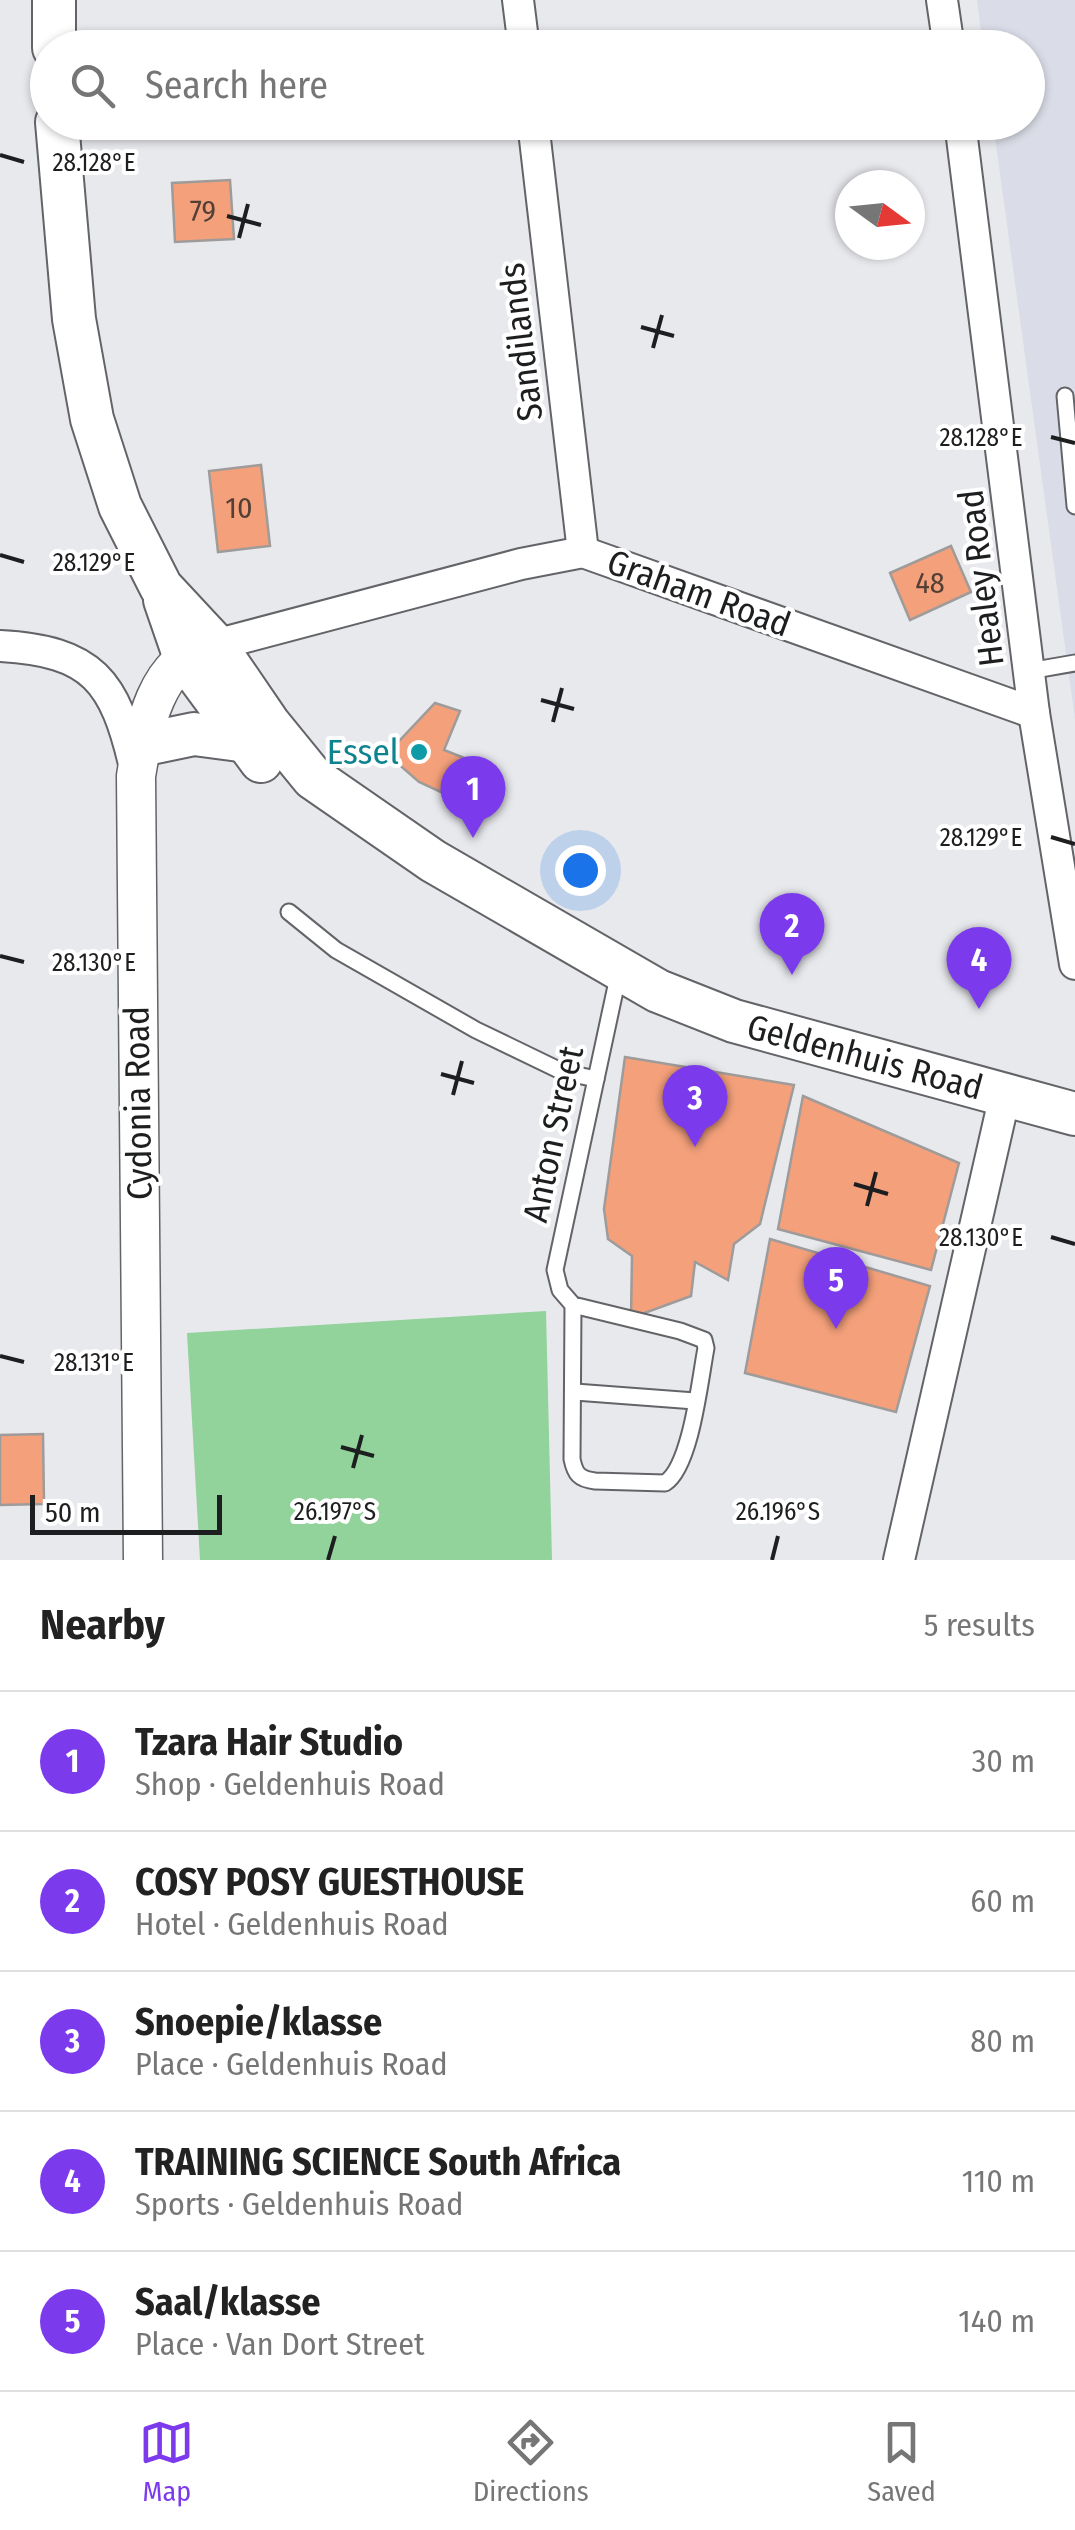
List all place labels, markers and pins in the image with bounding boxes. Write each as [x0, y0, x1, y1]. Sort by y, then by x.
place label: Essel [327, 731, 399, 773]
marker: Essel [408, 741, 430, 763]
pin: 1 [440, 756, 506, 838]
pin: 2 [760, 892, 824, 975]
pin: 4 [946, 926, 1012, 1009]
pin: 3 [662, 1064, 728, 1147]
pin: 5 [804, 1246, 868, 1329]

